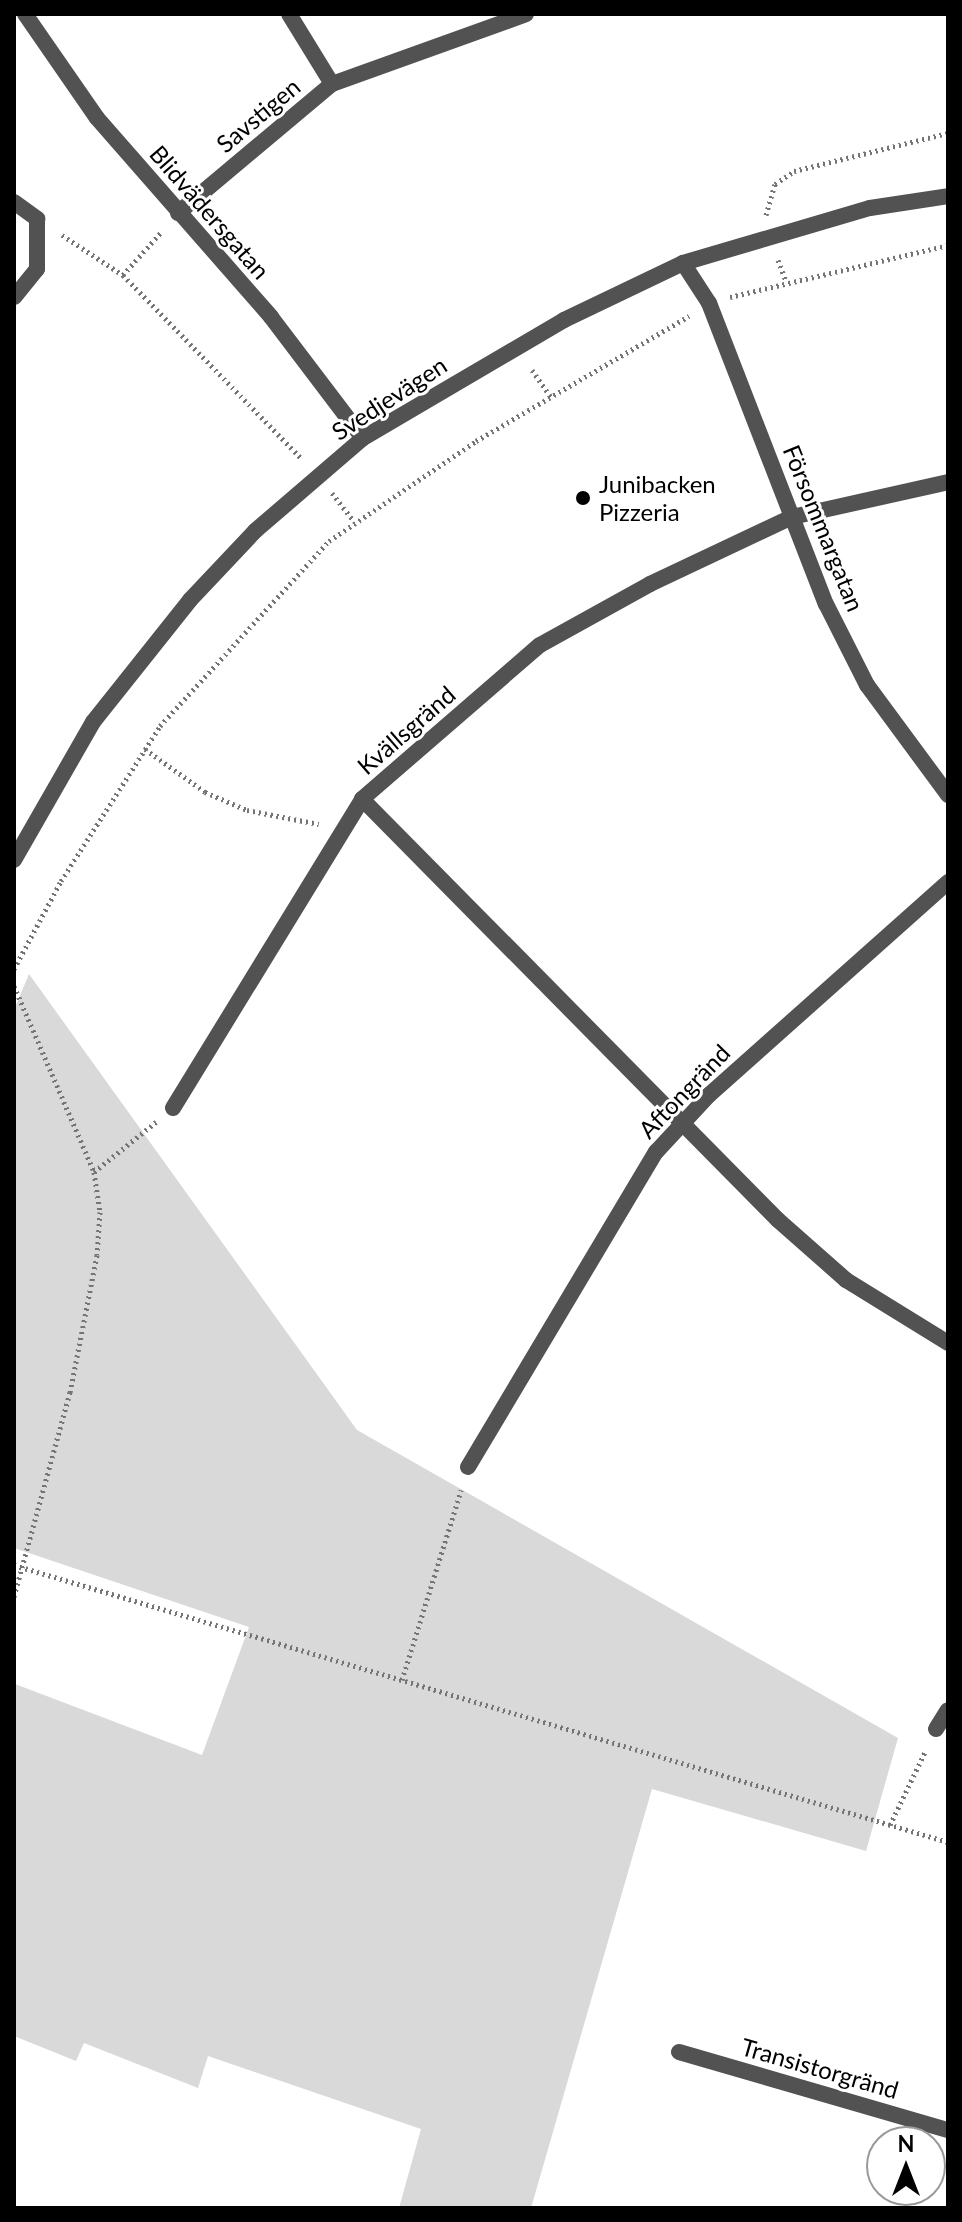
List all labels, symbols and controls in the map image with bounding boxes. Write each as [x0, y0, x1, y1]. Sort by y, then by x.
street label: Savstigen [210, 72, 306, 158]
street label: Blidvädersgatan [144, 139, 276, 285]
street label: Svedjevägen [326, 350, 452, 446]
street label: Försommargatan [778, 441, 870, 615]
place label: Junibacken Pizzeria [599, 470, 716, 526]
marker: Junibacken Pizzeria [574, 489, 592, 507]
street label: Kvällsgränd [351, 680, 461, 780]
street label: Aftongränd [632, 1038, 736, 1144]
street label: Transistorgränd [738, 2032, 902, 2104]
north arrow [866, 2126, 946, 2206]
text: N [898, 2130, 914, 2157]

